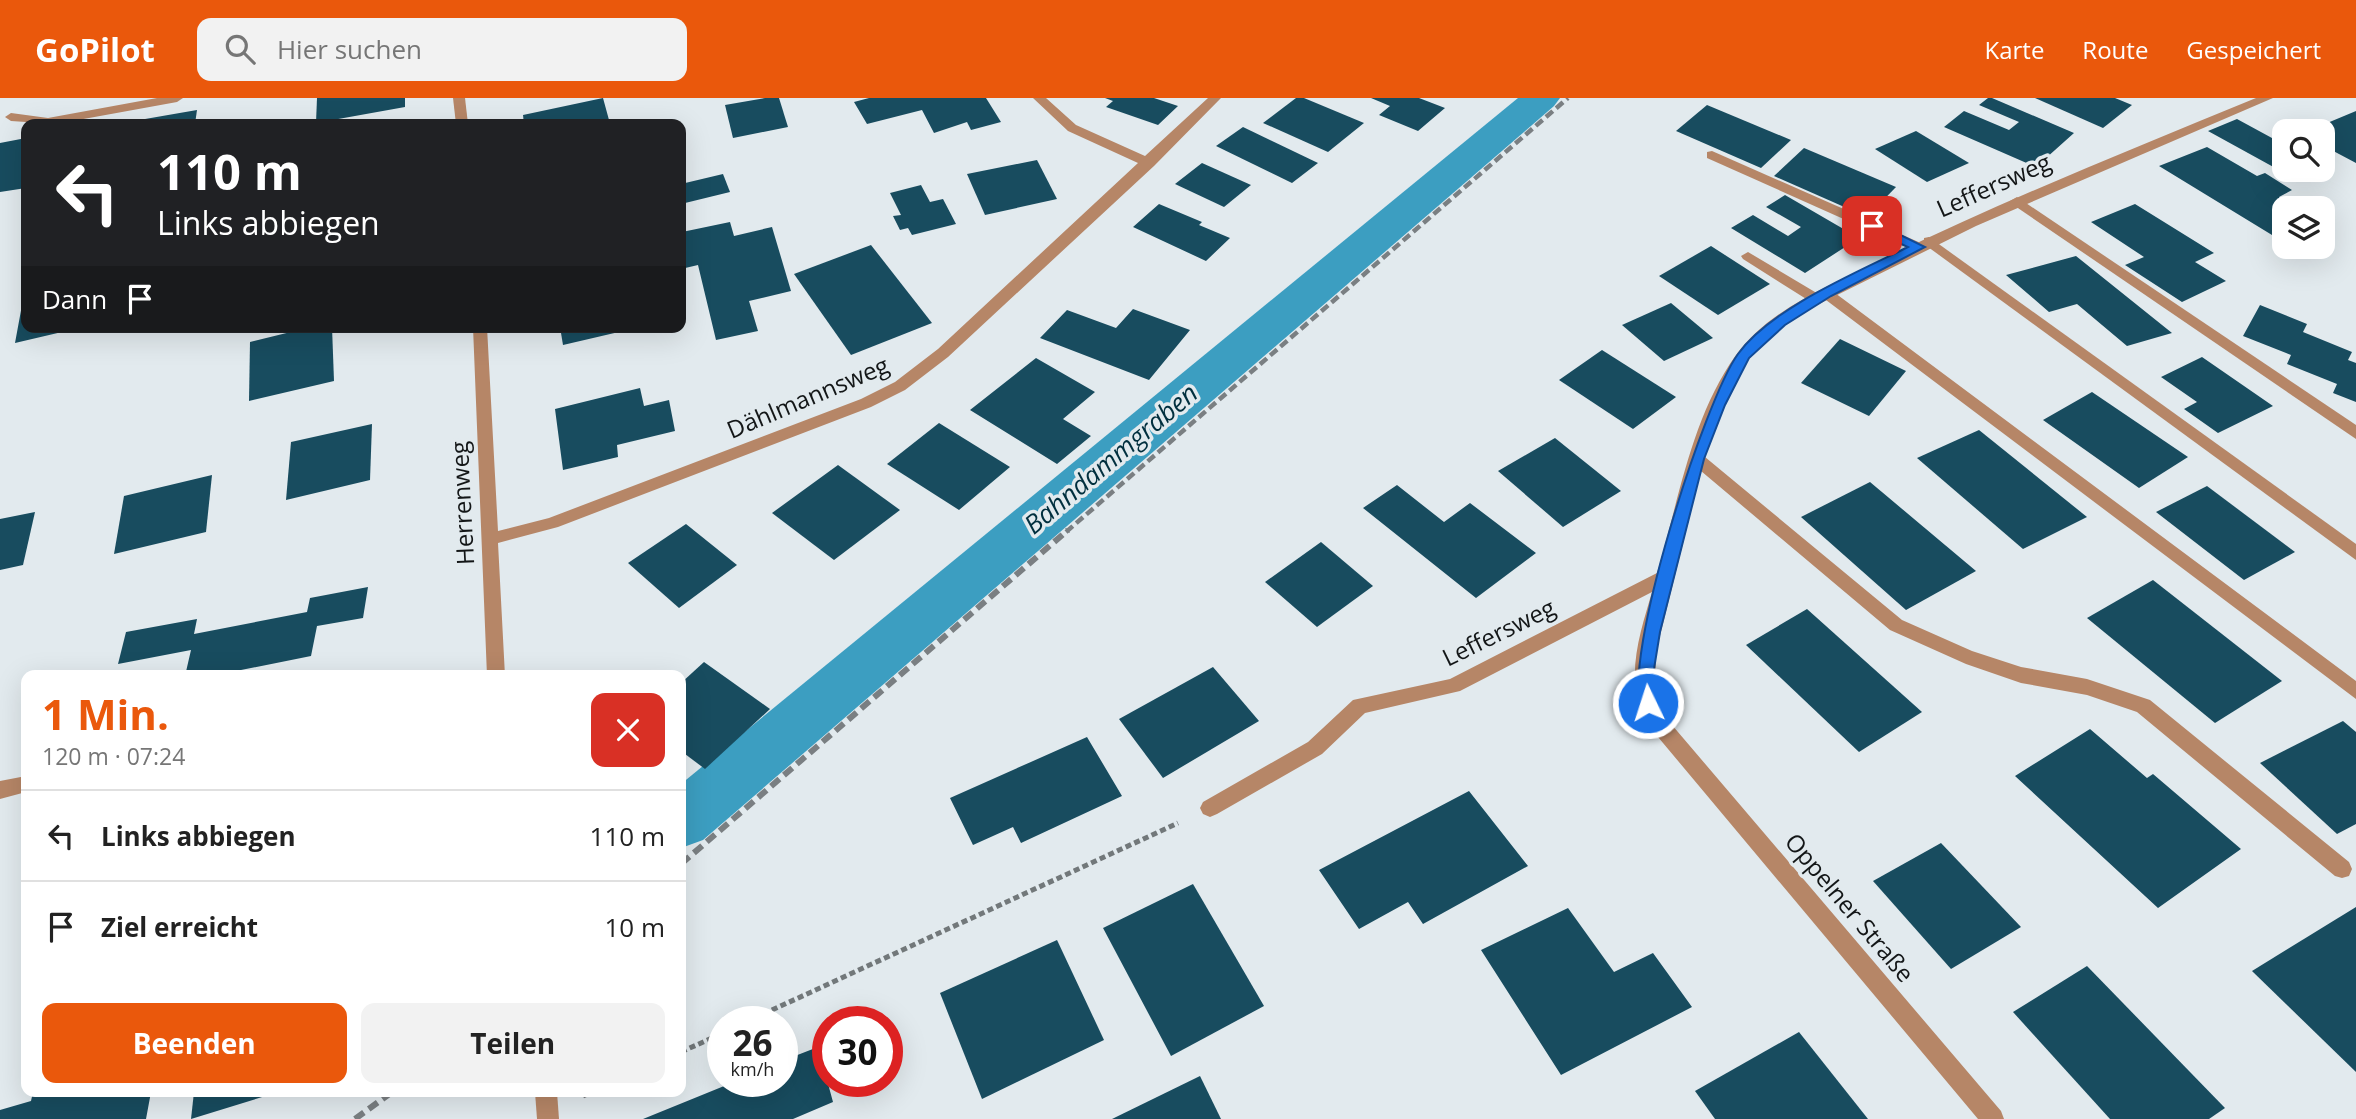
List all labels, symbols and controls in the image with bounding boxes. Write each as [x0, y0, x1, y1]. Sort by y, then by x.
search box [197, 18, 687, 81]
text: GoPilot [35, 27, 155, 72]
icon: search [221, 30, 259, 68]
text: Hier suchen [277, 31, 422, 67]
text: Karte [1984, 33, 2044, 66]
text: Route [2082, 33, 2148, 66]
text: Gespeichert [2186, 33, 2321, 66]
map controls [2272, 119, 2335, 259]
button: search [2272, 119, 2335, 182]
text: 110 m [157, 138, 302, 204]
street label: Leffersweg [1931, 145, 2056, 225]
icon: left [42, 147, 133, 238]
pin [1842, 196, 1902, 256]
button: layers [2272, 196, 2335, 259]
text: Links abbiegen [157, 201, 380, 244]
icon: arrive [1853, 207, 1891, 245]
icon: arrive [121, 280, 159, 318]
text: Dann [42, 281, 107, 317]
street label: Dählmannsweg [721, 348, 894, 446]
water label: Bahndammgraben [1016, 375, 1205, 542]
street label: Herrenweg [442, 440, 481, 566]
street label: Leffersweg [1436, 590, 1560, 673]
position arrow [1611, 666, 1685, 740]
text: 1 Min. [42, 685, 169, 742]
button: close [591, 693, 665, 767]
text: 120 m · 07:24 [42, 740, 185, 772]
icon: left [42, 817, 80, 855]
text: Links abbiegen [101, 818, 296, 854]
text: 110 m [590, 818, 665, 854]
street label: Oppelner Straße [1778, 826, 1922, 989]
icon: arrive [42, 908, 80, 946]
text: Ziel erreicht [101, 909, 258, 945]
text: 10 m [604, 909, 665, 945]
button: Beenden [42, 1003, 347, 1083]
button: Teilen [361, 1003, 665, 1083]
speed limit sign: 30 [812, 1006, 903, 1097]
text: 26 [732, 1019, 773, 1066]
text: km/h [731, 1057, 774, 1081]

